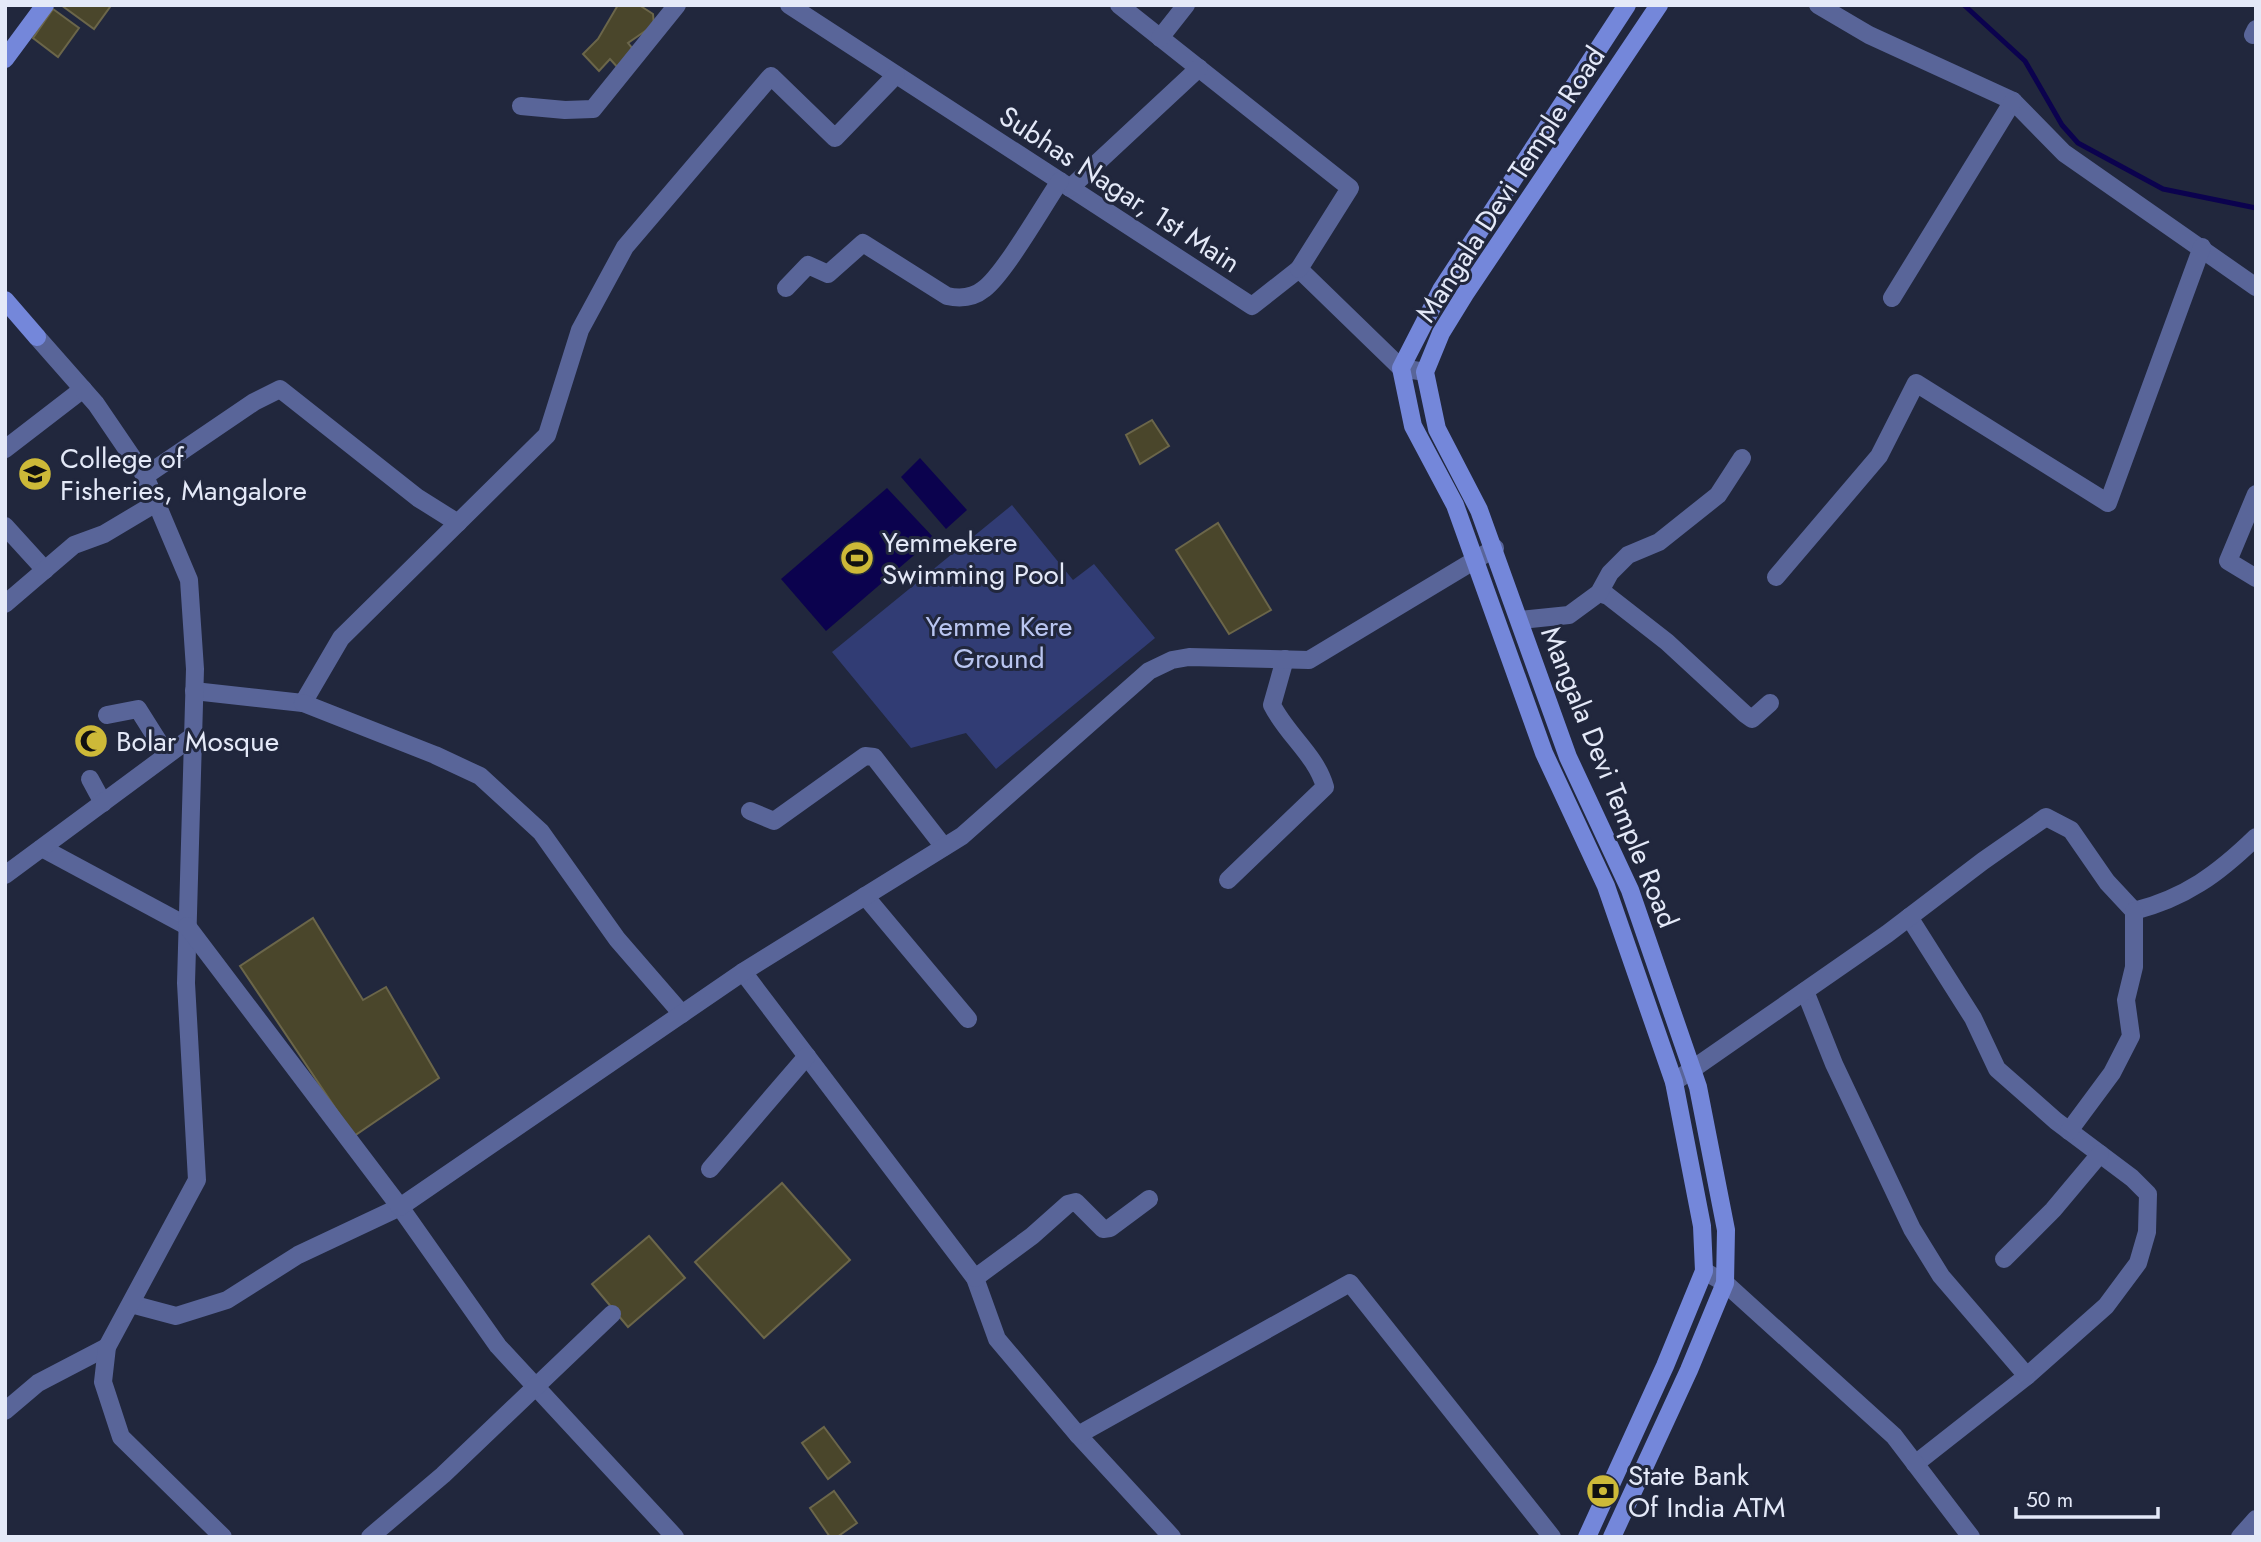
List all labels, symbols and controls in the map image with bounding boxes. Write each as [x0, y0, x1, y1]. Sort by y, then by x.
street label: Mangala Devi Temple Road [1406, 38, 1615, 330]
street label: Subhas Nagar, 1st Main [991, 96, 1249, 283]
place label: College of Fisheries, Mangalore [60, 438, 307, 511]
school or university icon: College of Fisheries, Mangalore [16, 455, 54, 493]
place label: Yemmekere Swimming Pool [882, 522, 1065, 595]
sports icon: Yemmekere Swimming Pool [838, 539, 876, 577]
park label: Yemme Kere Ground [926, 606, 1072, 679]
street label: Mangala Devi Temple Road [1530, 620, 1689, 934]
place label: Bolar Mosque [116, 721, 279, 762]
mosque icon: Bolar Mosque [72, 722, 110, 760]
place label: State Bank Of India ATM [1628, 1455, 1785, 1528]
bank icon: State Bank Of India ATM [1584, 1472, 1622, 1510]
scale bar [2016, 1476, 2158, 1520]
text: 50 m [2026, 1485, 2073, 1515]

